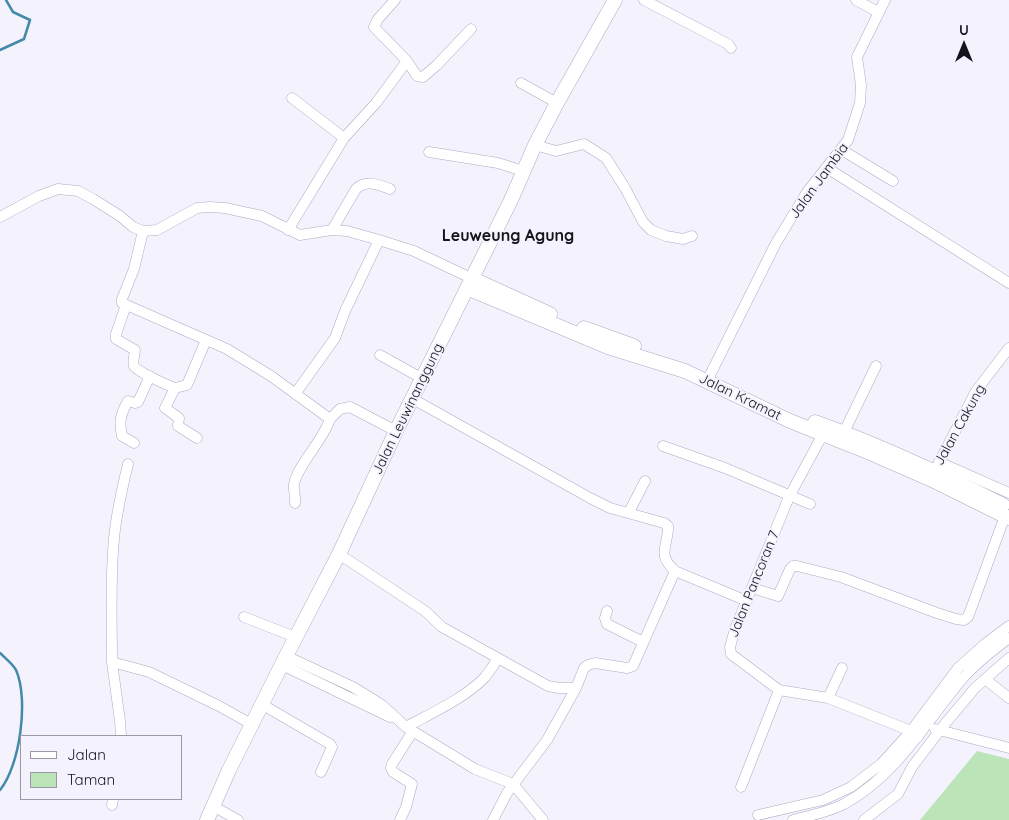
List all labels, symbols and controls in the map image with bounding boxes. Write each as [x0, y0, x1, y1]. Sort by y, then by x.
north arrow [939, 20, 989, 70]
text: U [959, 21, 969, 39]
street label: Jalan Jambia [786, 140, 852, 222]
district label: Leuweung Agung [442, 226, 574, 246]
street label: Jalan Leuwinanggung [369, 341, 447, 477]
street label: Jalan Kramat [696, 370, 784, 424]
street label: Jalan Cakung [931, 382, 989, 468]
street label: Jalan Pancoran 7 [725, 528, 783, 640]
legend [20, 735, 182, 800]
text: Jalan [67, 745, 106, 764]
text: Taman [67, 770, 115, 789]

